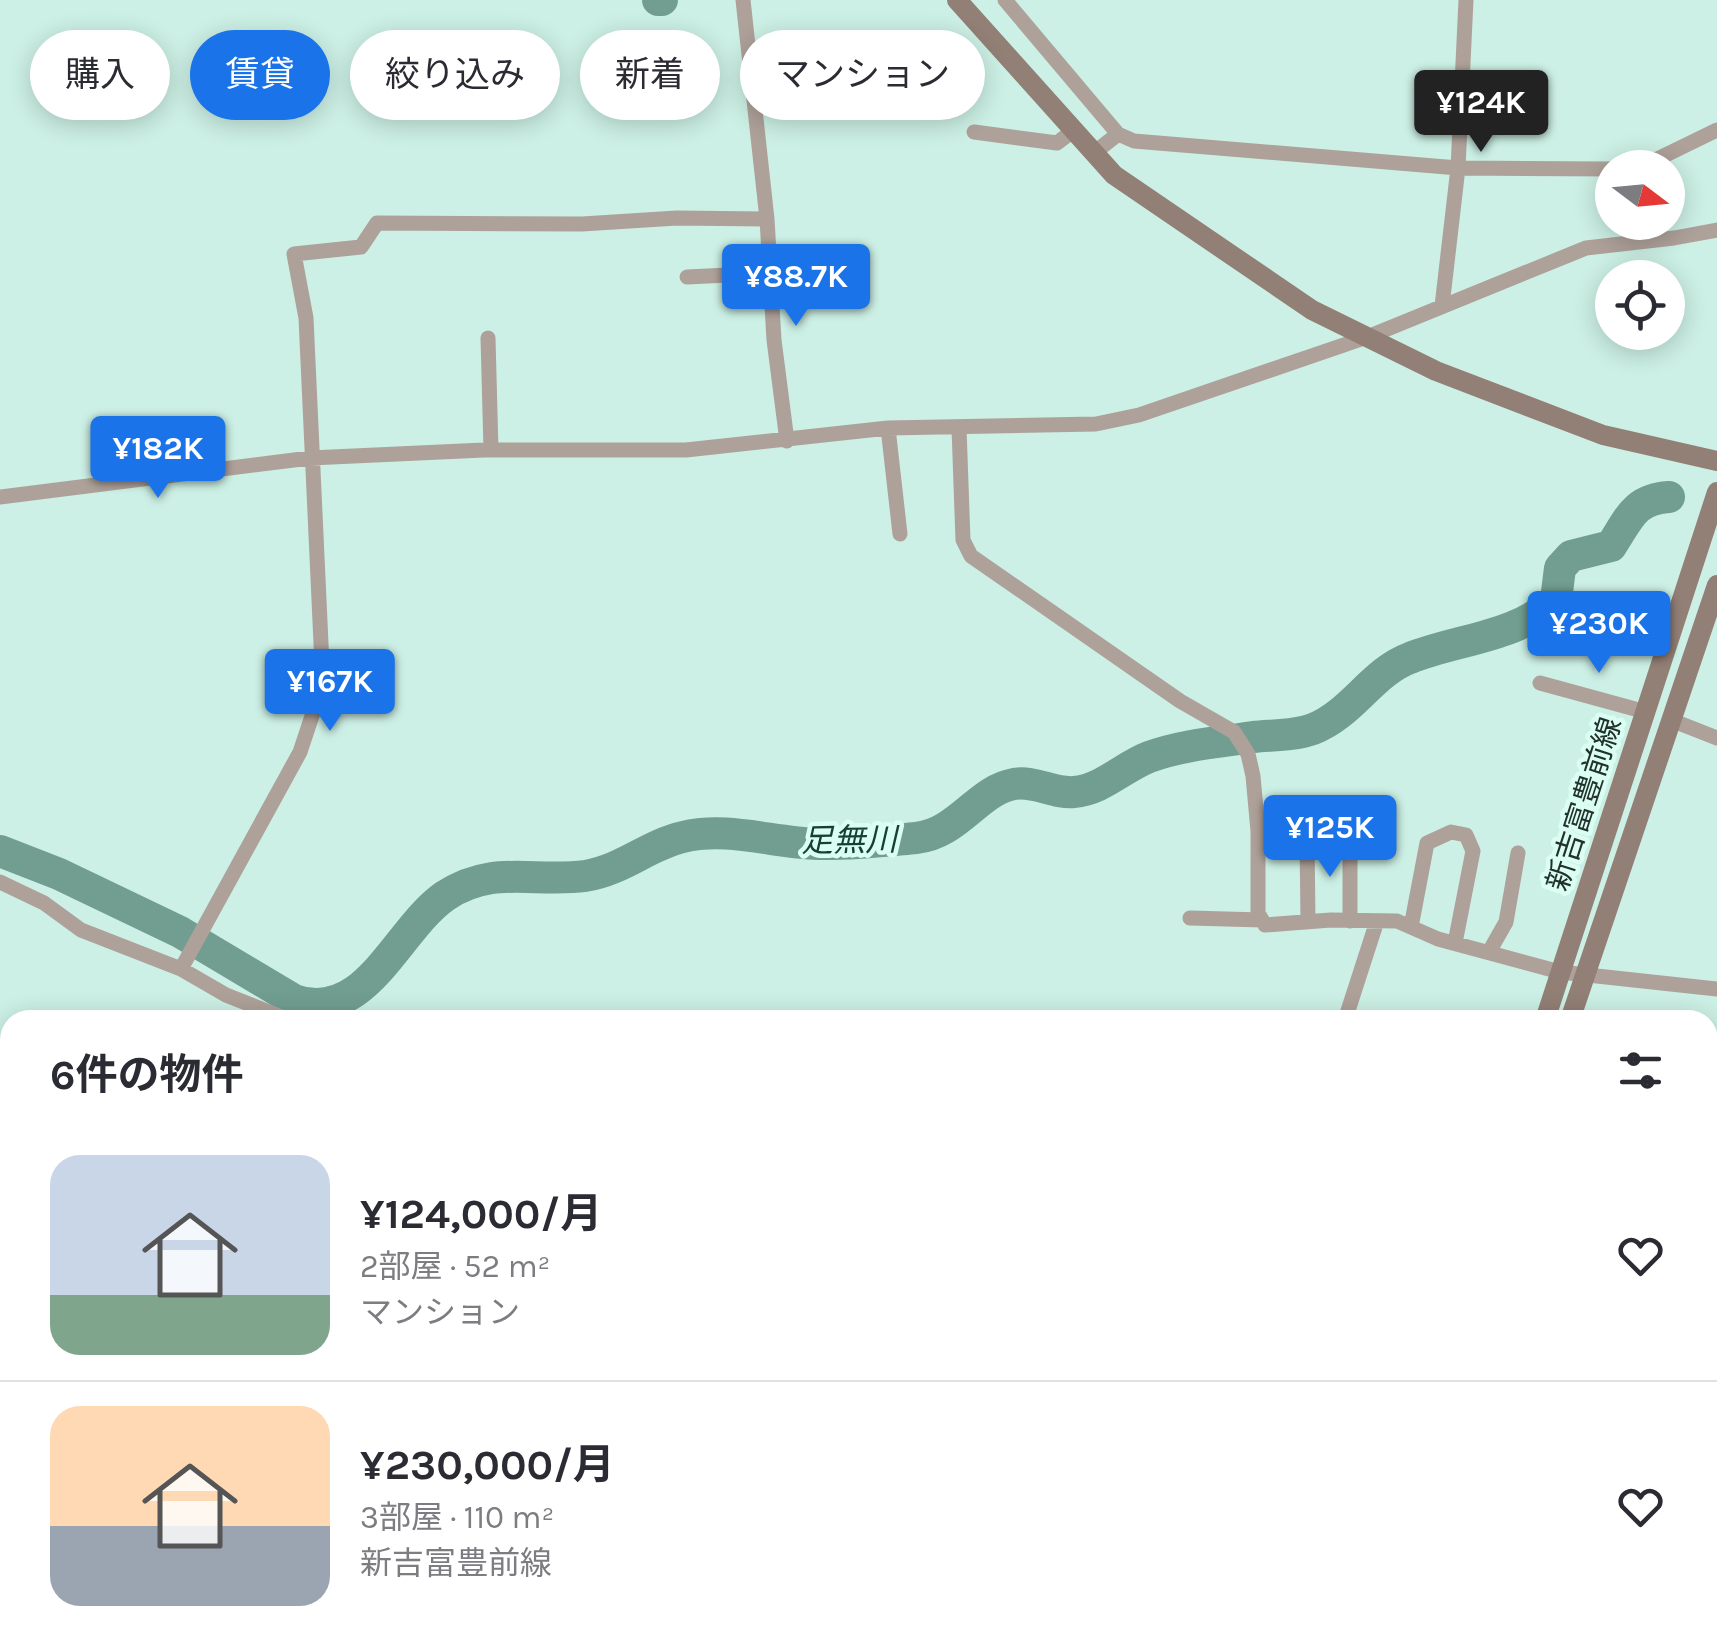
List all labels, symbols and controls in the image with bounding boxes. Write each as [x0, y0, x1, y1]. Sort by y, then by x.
chip: 購入 [30, 30, 170, 120]
chip: 賃貸 [190, 30, 330, 120]
chip: 絞り込み [350, 30, 560, 120]
chip: 新着 [580, 30, 720, 120]
chip: マンション [740, 30, 985, 120]
pin: ¥124K [1411, 70, 1551, 155]
text: ¥124K [1436, 84, 1526, 121]
north arrow [1595, 150, 1685, 240]
map controls [1595, 150, 1685, 350]
pin: ¥88.7K [715, 244, 877, 329]
text: ¥88.7K [744, 258, 848, 295]
button: locate [1595, 260, 1685, 350]
pin: ¥182K [88, 416, 228, 501]
text: ¥182K [112, 430, 204, 467]
pin: ¥230K [1529, 591, 1669, 676]
text: ¥230K [1549, 605, 1649, 642]
pin: ¥167K [260, 649, 400, 734]
text: ¥167K [287, 663, 373, 700]
street label: 新吉富豊前線 [1539, 713, 1629, 895]
pin: ¥125K [1260, 795, 1400, 880]
text: ¥125K [1285, 809, 1375, 846]
water label: 足無川 [801, 821, 900, 860]
icon: filters [1613, 1043, 1668, 1098]
text: 6件の物件 [50, 1050, 244, 1100]
text: ¥124,000/月 [360, 1189, 602, 1239]
icon: home [130, 1195, 250, 1315]
icon: heart [1613, 1228, 1668, 1283]
text: 2部屋 · 52 m² [360, 1248, 550, 1285]
text: マンション [360, 1294, 520, 1331]
text: ¥230,000/月 [360, 1440, 615, 1490]
icon: home [130, 1446, 250, 1566]
icon: heart [1613, 1479, 1668, 1534]
text: 3部屋 · 110 m² [360, 1499, 554, 1536]
text: 新吉富豊前線 [360, 1545, 552, 1582]

